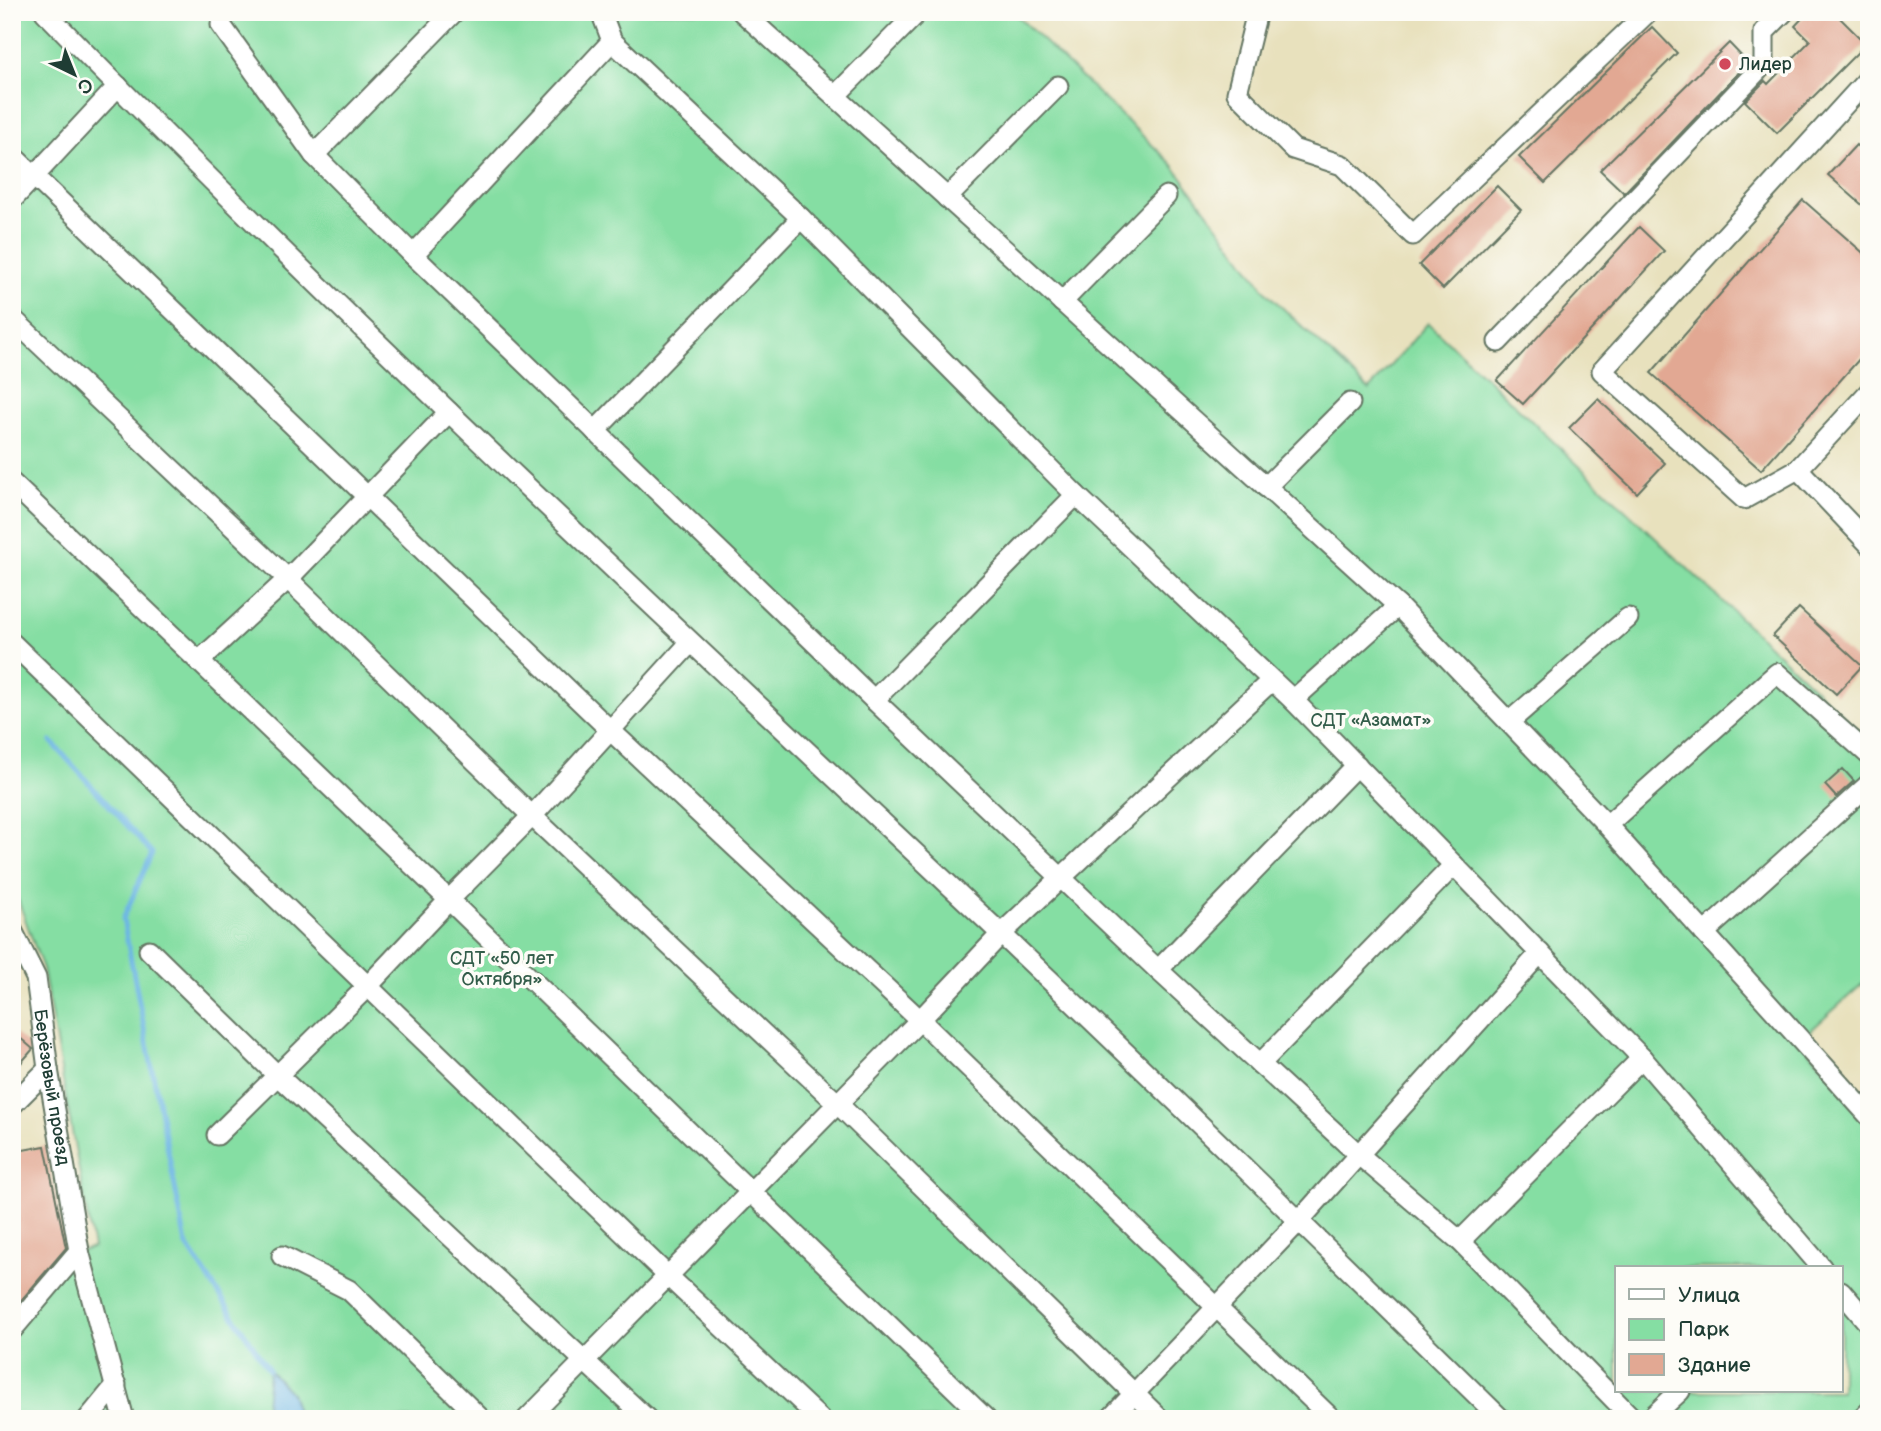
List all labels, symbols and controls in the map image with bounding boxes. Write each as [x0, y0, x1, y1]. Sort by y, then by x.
north arrow [38, 38, 108, 108]
place label: Лидер [1738, 54, 1792, 75]
marker: Лидер [1717, 56, 1733, 72]
text: С [72, 72, 97, 98]
park label: СДТ «Азамат» [1311, 710, 1431, 731]
park label: СДТ «50 лет Октября» [450, 948, 555, 990]
street label: Берёзовый проезд [30, 1008, 75, 1167]
legend [1615, 1266, 1842, 1392]
text: Улица [1678, 1283, 1741, 1308]
text: Парк [1678, 1317, 1729, 1342]
text: Здание [1678, 1353, 1751, 1378]

